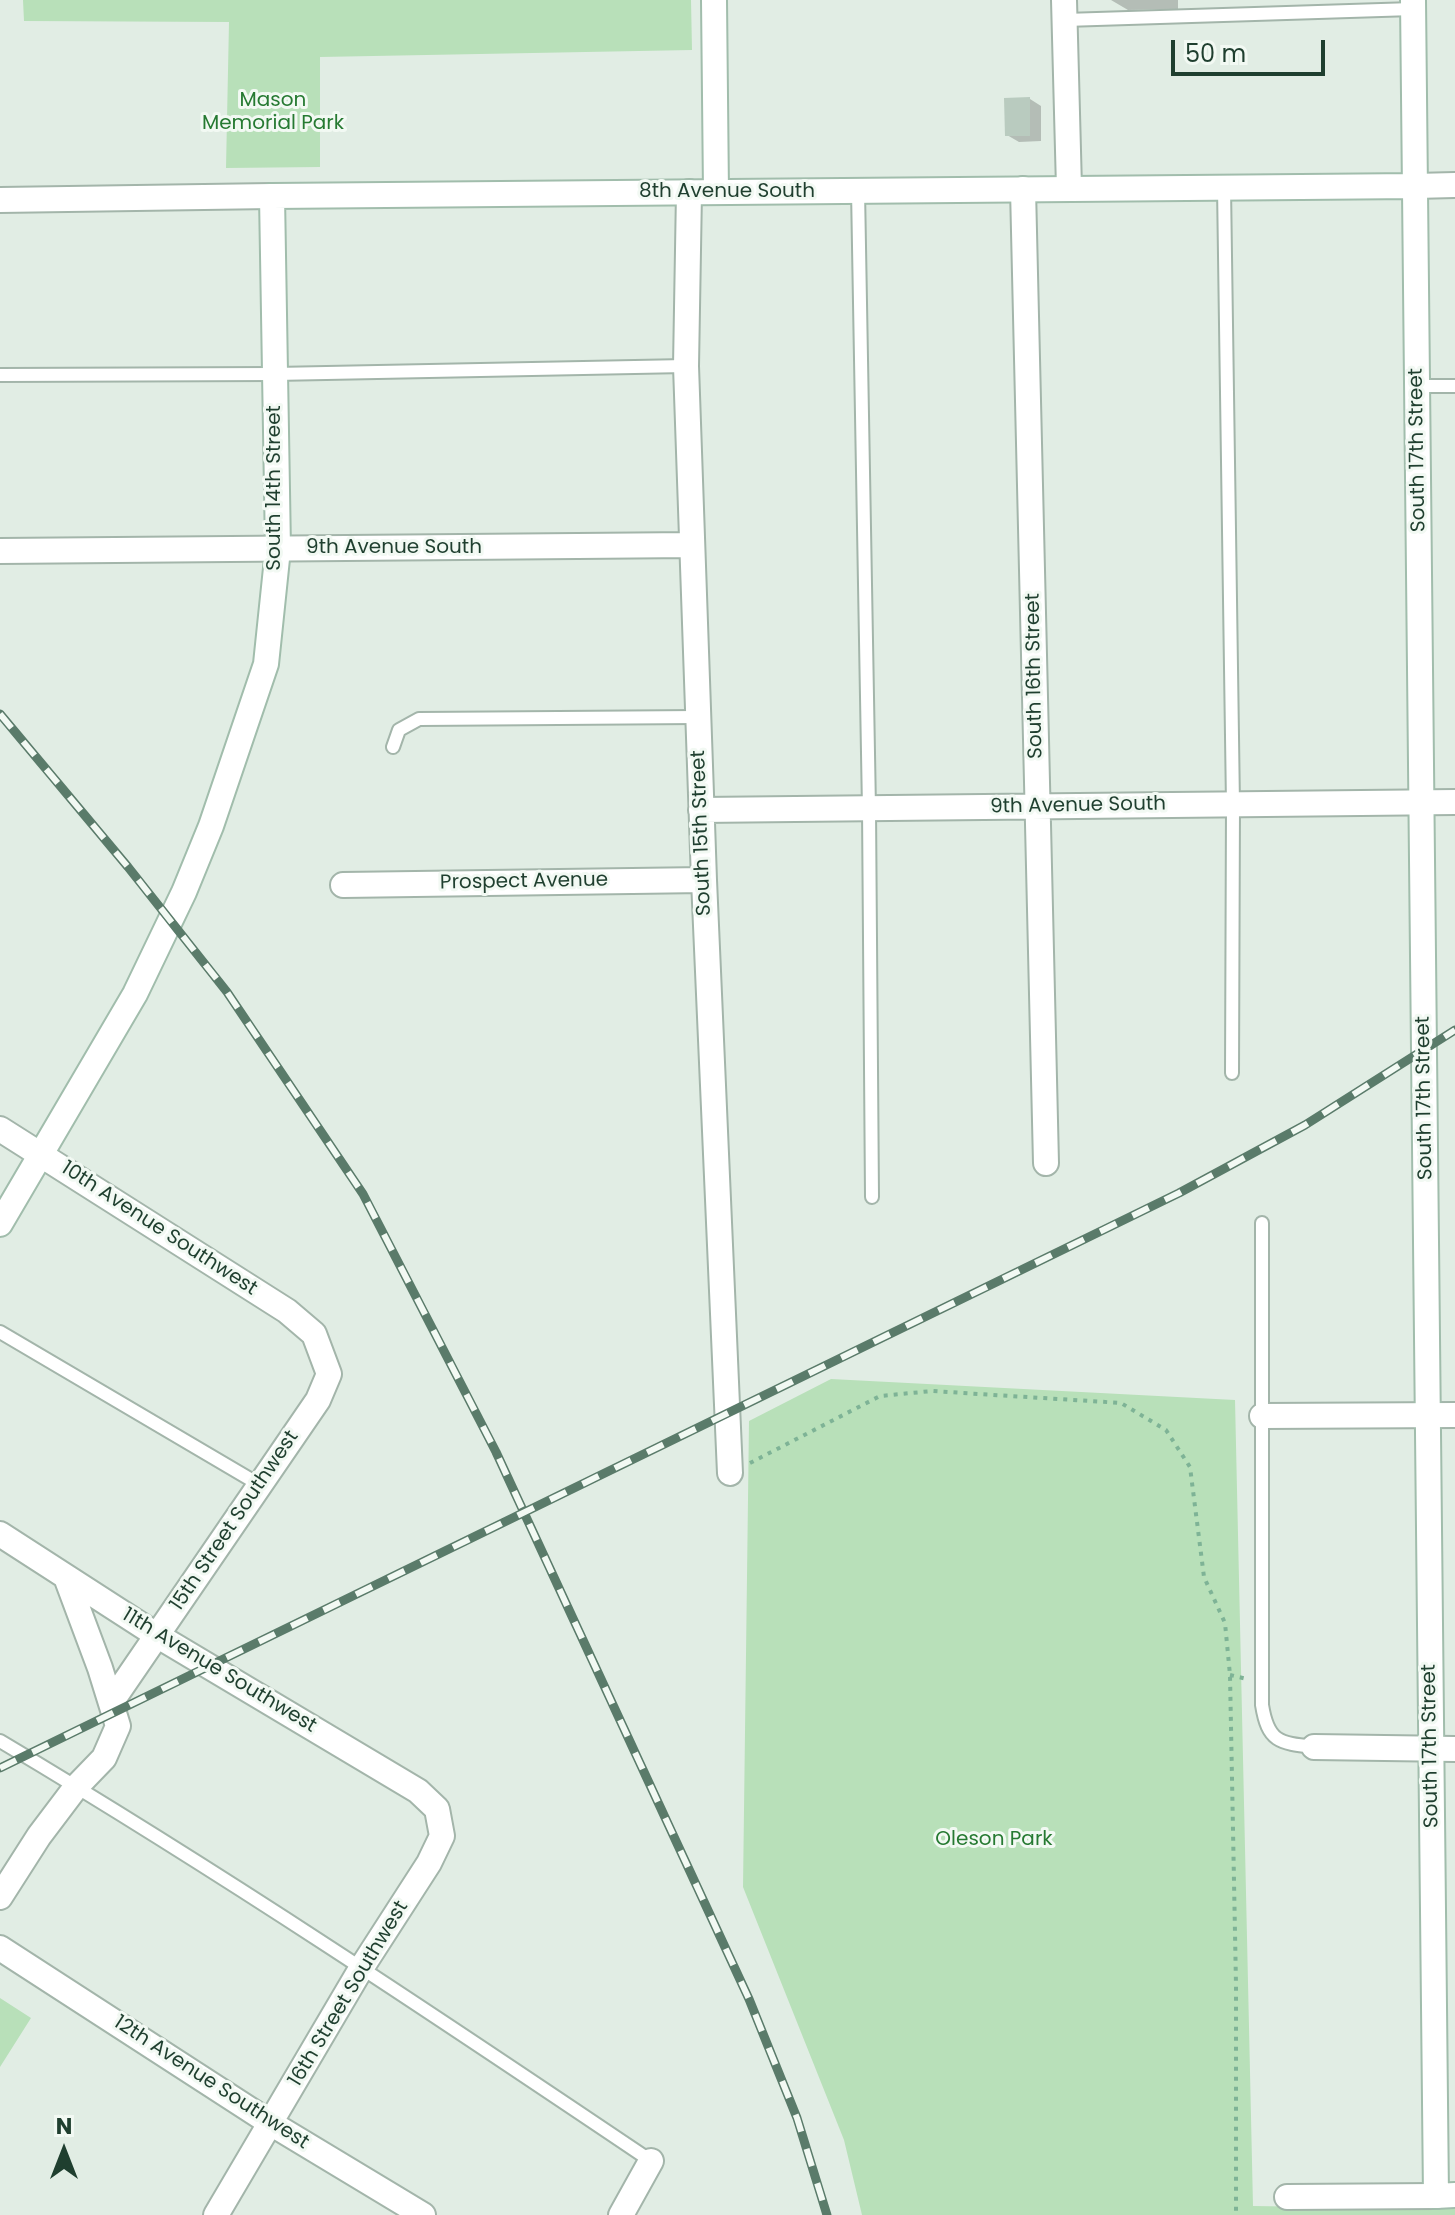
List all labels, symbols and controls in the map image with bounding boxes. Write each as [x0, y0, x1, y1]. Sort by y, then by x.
scale bar [1175, 24, 1329, 74]
text: 50 m [1185, 37, 1246, 70]
park label: Mason Memorial Park [202, 89, 344, 136]
street label: 8th Avenue South [639, 180, 815, 204]
street label: South 17th Street [1405, 368, 1431, 532]
street label: South 14th Street [263, 405, 287, 571]
street label: 9th Avenue South [306, 536, 482, 560]
street label: South 16th Street [1022, 593, 1048, 759]
street label: South 15th Street [687, 750, 717, 916]
street label: 9th Avenue South [990, 792, 1166, 820]
street label: Prospect Avenue [440, 869, 608, 895]
street label: South 17th Street [1412, 1016, 1438, 1180]
street label: 10th Avenue Southwest [57, 1157, 261, 1301]
street label: 15th Street Southwest [166, 1426, 304, 1616]
street label: 11th Avenue Southwest [117, 1603, 321, 1739]
street label: South 17th Street [1418, 1664, 1444, 1828]
park label: Oleson Park [935, 1828, 1053, 1852]
street label: 16th Street Southwest [284, 1897, 414, 2091]
street label: 12th Avenue Southwest [109, 2011, 313, 2155]
north arrow [24, 2111, 104, 2191]
text: N [56, 2111, 72, 2142]

